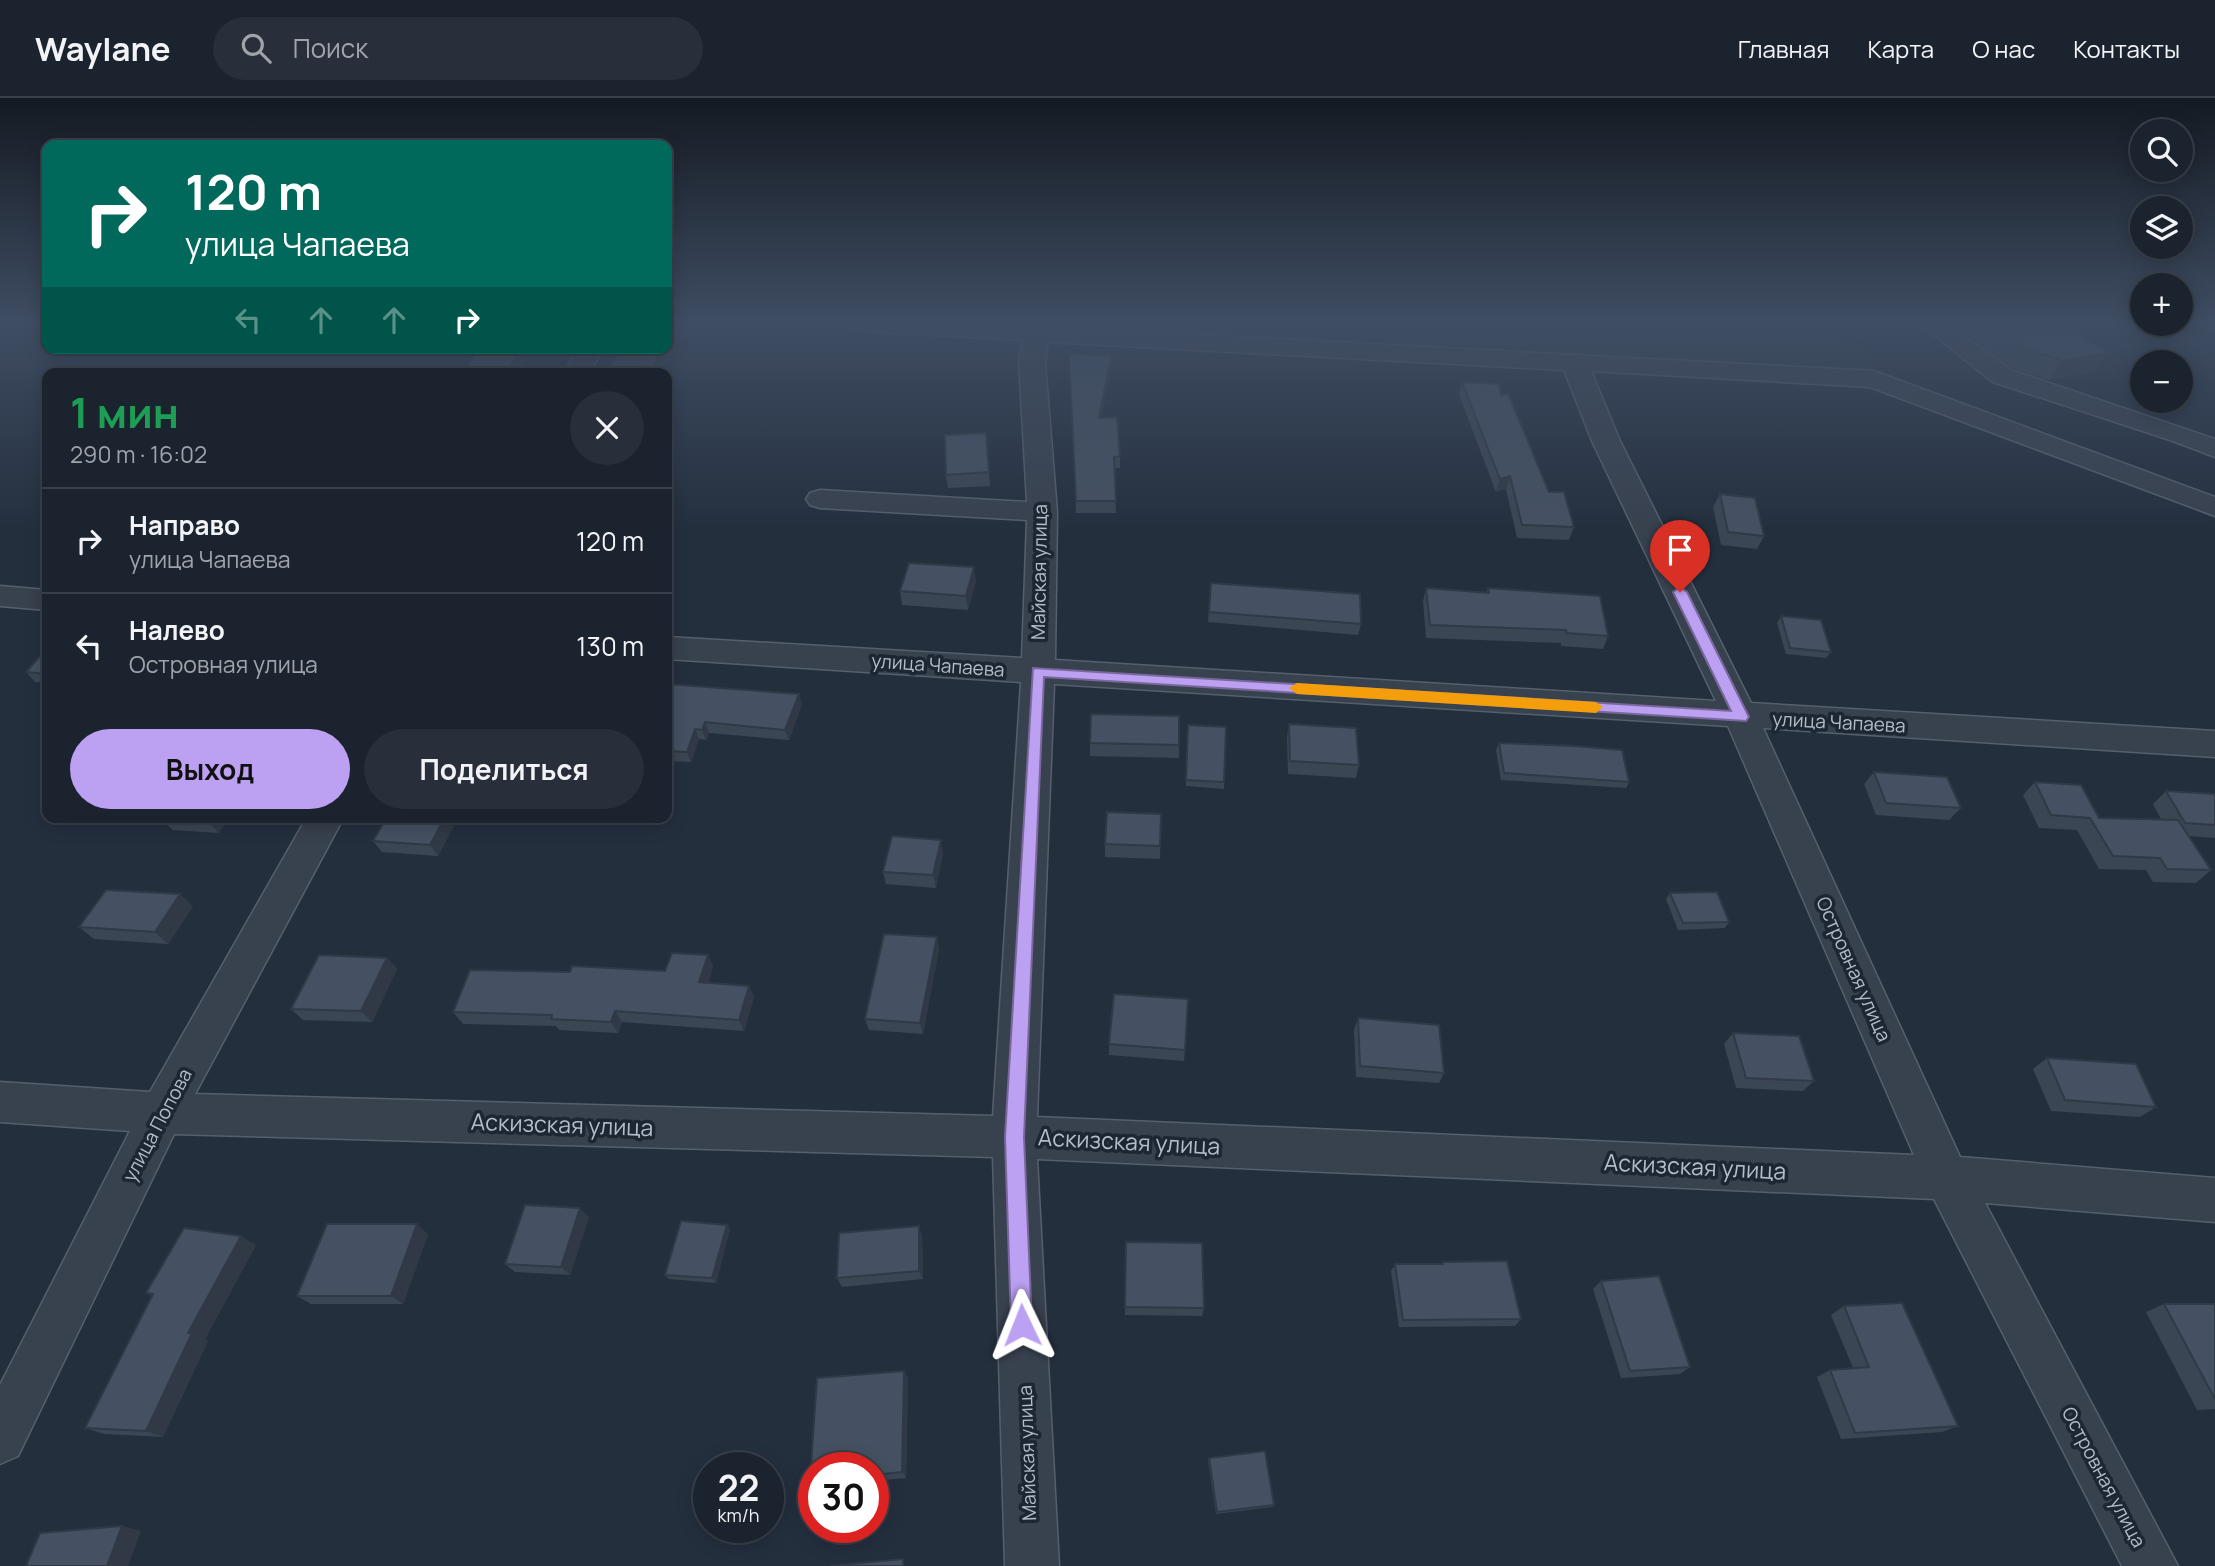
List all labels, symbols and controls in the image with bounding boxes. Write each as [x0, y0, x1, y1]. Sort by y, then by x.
search box [213, 17, 703, 80]
text: Waylane [35, 26, 171, 71]
icon: search [237, 29, 275, 67]
text: Поиск [293, 30, 368, 66]
text: Главная [1738, 32, 1829, 65]
text: Карта [1867, 32, 1934, 65]
text: О нас [1972, 32, 2035, 65]
text: Контакты [2073, 32, 2180, 65]
map controls [2130, 119, 2193, 413]
button: search [2130, 119, 2193, 182]
text: 120 m [185, 158, 322, 225]
icon: right [70, 168, 161, 259]
button: layers [2130, 196, 2193, 259]
text: улица Чапаева [185, 222, 410, 266]
button: + [2130, 273, 2193, 336]
icon: left [229, 301, 267, 339]
icon: ahead [302, 301, 340, 339]
icon: ahead [375, 301, 413, 339]
icon: right [448, 301, 486, 339]
button: − [2130, 350, 2193, 413]
text: 1 мин [70, 383, 179, 441]
button: close [570, 391, 644, 465]
text: 290 m · 16:02 [70, 438, 207, 470]
street label: Майская улица [1025, 504, 1053, 640]
text: Направо [129, 507, 240, 543]
pin [1650, 520, 1710, 592]
icon: right [70, 522, 108, 560]
text: 120 m [576, 523, 644, 559]
icon: arrive [1661, 531, 1699, 569]
text: улица Чапаева [129, 543, 291, 575]
text: Налево [129, 612, 225, 648]
icon: left [70, 627, 108, 665]
text: 130 m [576, 628, 644, 664]
street label: улица Чапаева [870, 647, 1006, 683]
text: Островная улица [129, 648, 318, 680]
street label: улица Чапаева [1772, 706, 1906, 738]
button: Выход [70, 729, 350, 809]
button: Поделиться [364, 729, 644, 809]
street label: Островная улица [1810, 892, 1898, 1046]
street label: улица Попова [116, 1064, 198, 1186]
street label: Аскизская улица [470, 1105, 654, 1143]
street label: Аскизская улица [1037, 1120, 1221, 1162]
street label: Аскизская улица [1603, 1145, 1787, 1187]
position arrow [985, 1288, 1059, 1362]
street label: Майская улица [1012, 1385, 1042, 1521]
street label: Островная улица [2056, 1402, 2152, 1552]
speed limit sign: 30 [798, 1452, 889, 1543]
text: 22 [718, 1464, 759, 1512]
text: km/h [718, 1503, 759, 1527]

